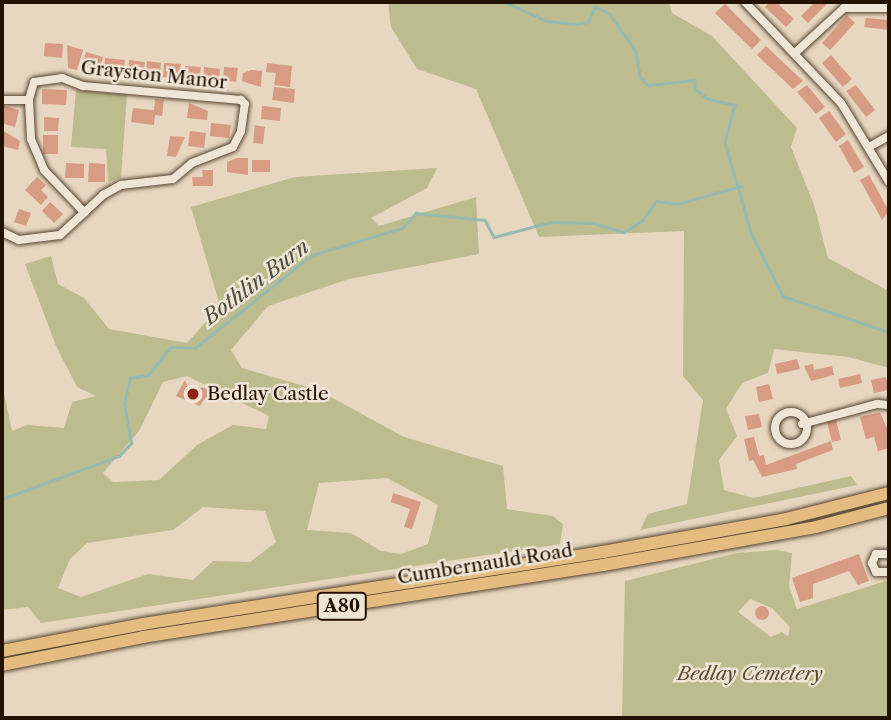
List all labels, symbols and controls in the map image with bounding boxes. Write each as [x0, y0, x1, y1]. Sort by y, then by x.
street label: Grayston Manor [80, 56, 228, 94]
water label: Bothlin Burn [198, 234, 314, 330]
place label: Bedlay Castle [207, 383, 329, 405]
marker: Bedlay Castle [185, 386, 201, 402]
street label: Cumbernauld Road [396, 539, 574, 589]
road number: A80 [316, 592, 368, 620]
park label: Bedlay Cemetery [677, 663, 823, 685]

